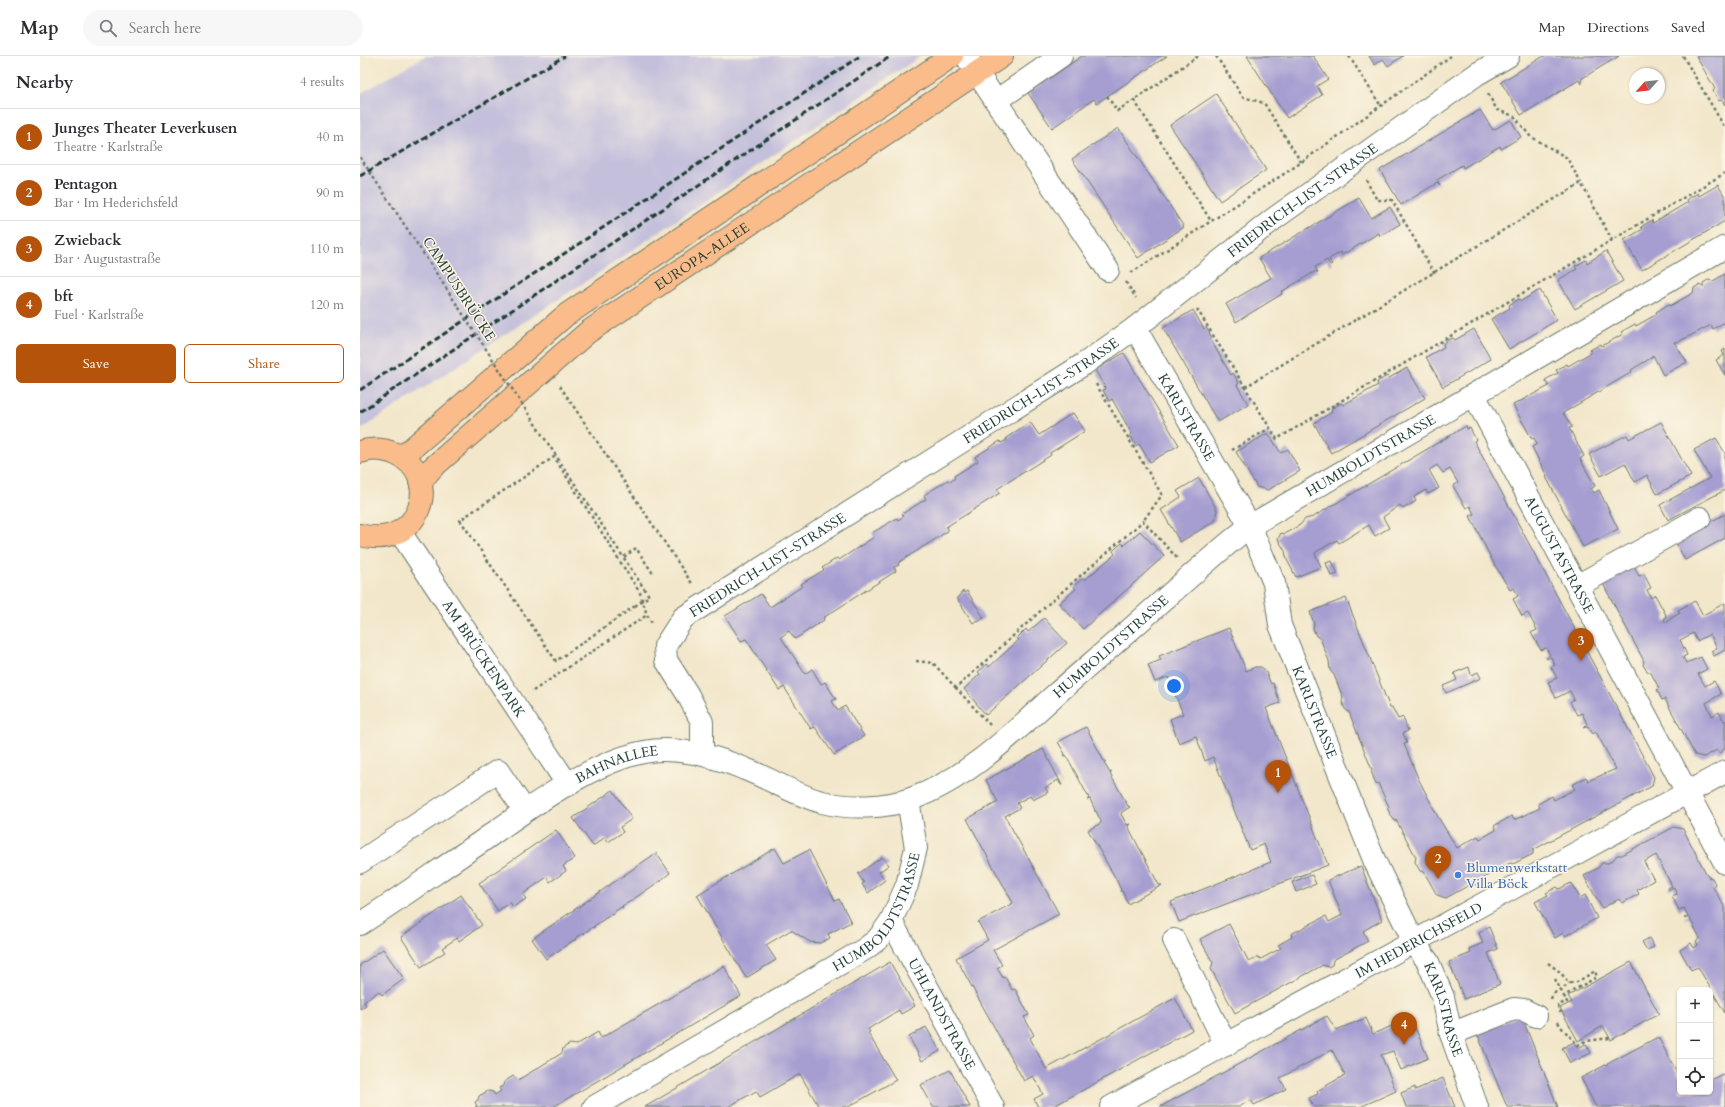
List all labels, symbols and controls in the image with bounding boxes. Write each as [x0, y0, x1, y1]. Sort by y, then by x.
search box [83, 10, 363, 46]
text: Map [20, 15, 59, 41]
icon: search [97, 17, 119, 39]
text: Search here [129, 18, 201, 38]
text: Map [1539, 18, 1565, 37]
text: Directions [1587, 18, 1649, 37]
text: Saved [1671, 18, 1705, 37]
north arrow [1629, 68, 1665, 104]
text: Nearby [16, 71, 73, 94]
text: 4 results [300, 73, 344, 91]
text: Junges Theater Leverkusen [54, 118, 237, 138]
text: 1 [26, 128, 32, 146]
text: 40 m [316, 128, 344, 146]
text: Theatre · Karlstraße [54, 138, 163, 156]
street label: FRIEDRICH-LIST-STRASSE [1223, 138, 1382, 261]
text: Pentagon [54, 174, 118, 194]
text: 2 [26, 184, 32, 202]
text: 90 m [316, 184, 344, 202]
text: Bar · Im Hederichsfeld [54, 194, 178, 212]
street label: EUROPA-ALLEE [650, 217, 753, 295]
text: Zwieback [54, 230, 122, 250]
street label: CAMPUSBRÜCKE [418, 233, 500, 345]
text: 3 [26, 240, 32, 258]
text: 110 m [310, 240, 344, 258]
text: Bar · Augustastraße [54, 250, 161, 268]
text: bft [54, 286, 73, 306]
text: 4 [26, 296, 32, 314]
text: 120 m [310, 296, 344, 314]
text: Fuel · Karlstraße [54, 306, 144, 324]
street label: FRIEDRICH-LIST-STRASSE [959, 333, 1123, 448]
button: Save [16, 344, 176, 383]
button: Share [184, 344, 344, 383]
street label: KARLSTRASSE [1154, 370, 1220, 465]
street label: HUMBOLDTSTRASSE [1302, 410, 1439, 501]
street label: AUGUSTASTRASSE [1520, 492, 1599, 617]
street label: FRIEDRICH-LIST-STRASSE [685, 508, 850, 621]
street label: HUMBOLDTSTRASSE [1049, 590, 1173, 702]
street label: AM BRÜCKENPARK [438, 596, 530, 722]
pin: 3 [1568, 628, 1594, 661]
street label: KARLSTRASSE [1288, 663, 1342, 761]
your location [1164, 676, 1184, 696]
street label: BAHNALLEE [572, 741, 659, 787]
pin: 1 [1265, 760, 1291, 793]
pin: 2 [1425, 846, 1451, 879]
street label: HUMBOLDTSTRASSE [829, 850, 924, 976]
place label: Blumenwerkstatt Villa Böck [1466, 858, 1568, 893]
marker: Blumenwerkstatt Villa Böck [1453, 870, 1463, 880]
street label: IM HEDERICHSFELD [1352, 898, 1486, 982]
street label: UHLANDSTRASSE [904, 955, 980, 1073]
street label: KARLSTRASSE [1420, 959, 1468, 1059]
map controls [1677, 987, 1713, 1095]
button: + [1677, 987, 1713, 1023]
pin: 4 [1391, 1012, 1417, 1045]
button: − [1677, 1023, 1713, 1059]
button: locate [1677, 1059, 1713, 1095]

